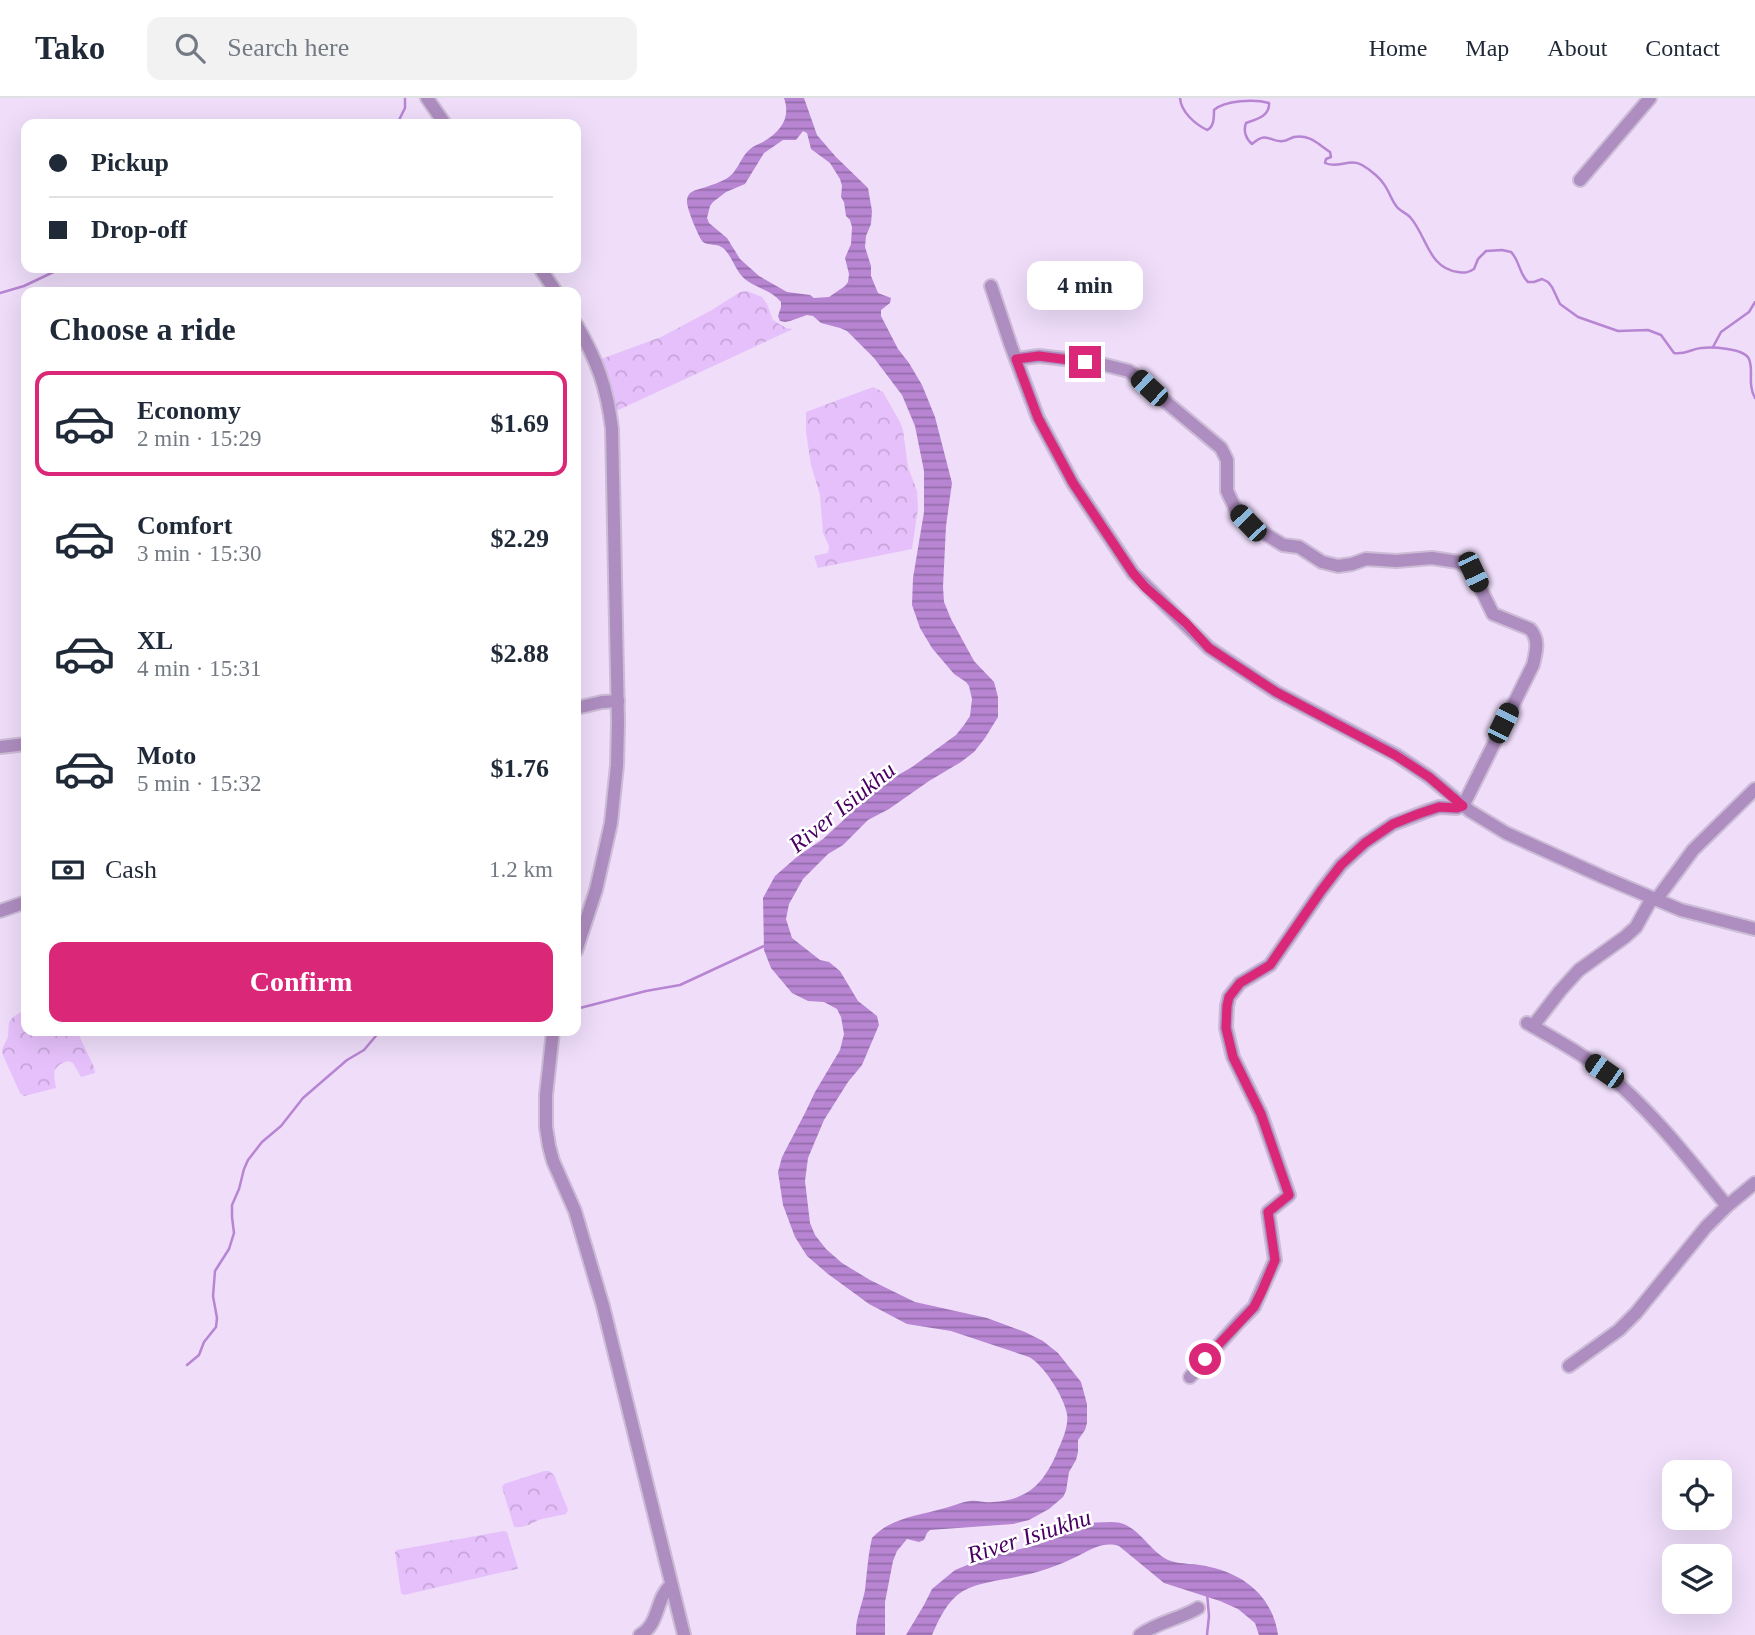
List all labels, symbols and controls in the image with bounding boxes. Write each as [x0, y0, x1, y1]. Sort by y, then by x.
search box [147, 17, 637, 80]
icon: search [171, 29, 209, 67]
text: Tako [35, 30, 105, 66]
text: Search here [227, 33, 349, 62]
text: Home [1369, 35, 1427, 61]
text: Map [1465, 35, 1509, 61]
text: About [1547, 35, 1607, 61]
text: Contact [1645, 35, 1720, 61]
text: Pickup [91, 148, 169, 177]
text: Drop-off [91, 215, 187, 244]
callout: 4 min [1027, 260, 1143, 310]
text: 4 min [1057, 273, 1113, 298]
text: Choose a ride [49, 311, 236, 347]
route end [1069, 346, 1101, 378]
car [1127, 366, 1172, 410]
icon: car [53, 392, 116, 455]
text: Economy [137, 396, 241, 425]
text: $1.69 [491, 409, 549, 438]
text: 2 min · 15:29 [137, 426, 262, 451]
car [1226, 501, 1271, 545]
icon: car [53, 507, 116, 570]
text: Comfort [137, 511, 232, 540]
text: $2.29 [491, 524, 549, 553]
text: 3 min · 15:30 [137, 541, 262, 566]
car [1455, 549, 1492, 595]
icon: car [53, 622, 116, 685]
text: XL [137, 626, 173, 655]
text: $2.88 [491, 639, 549, 668]
text: 4 min · 15:31 [137, 656, 262, 681]
car [1485, 700, 1522, 746]
icon: car [53, 737, 116, 800]
text: Moto [137, 741, 196, 770]
text: $1.76 [491, 754, 549, 783]
water label: River Isiukhu [783, 756, 900, 858]
text: 5 min · 15:32 [137, 771, 262, 796]
icon: cash [49, 851, 87, 889]
text: Cash [105, 855, 157, 884]
text: 1.2 km [489, 857, 553, 882]
button: Confirm [49, 942, 553, 1022]
car [1581, 1050, 1628, 1092]
route start [1189, 1343, 1221, 1375]
map controls [1662, 1460, 1732, 1614]
button: locate [1662, 1460, 1732, 1530]
water label: River Isiukhu [963, 1504, 1094, 1569]
button: layers [1662, 1544, 1732, 1614]

